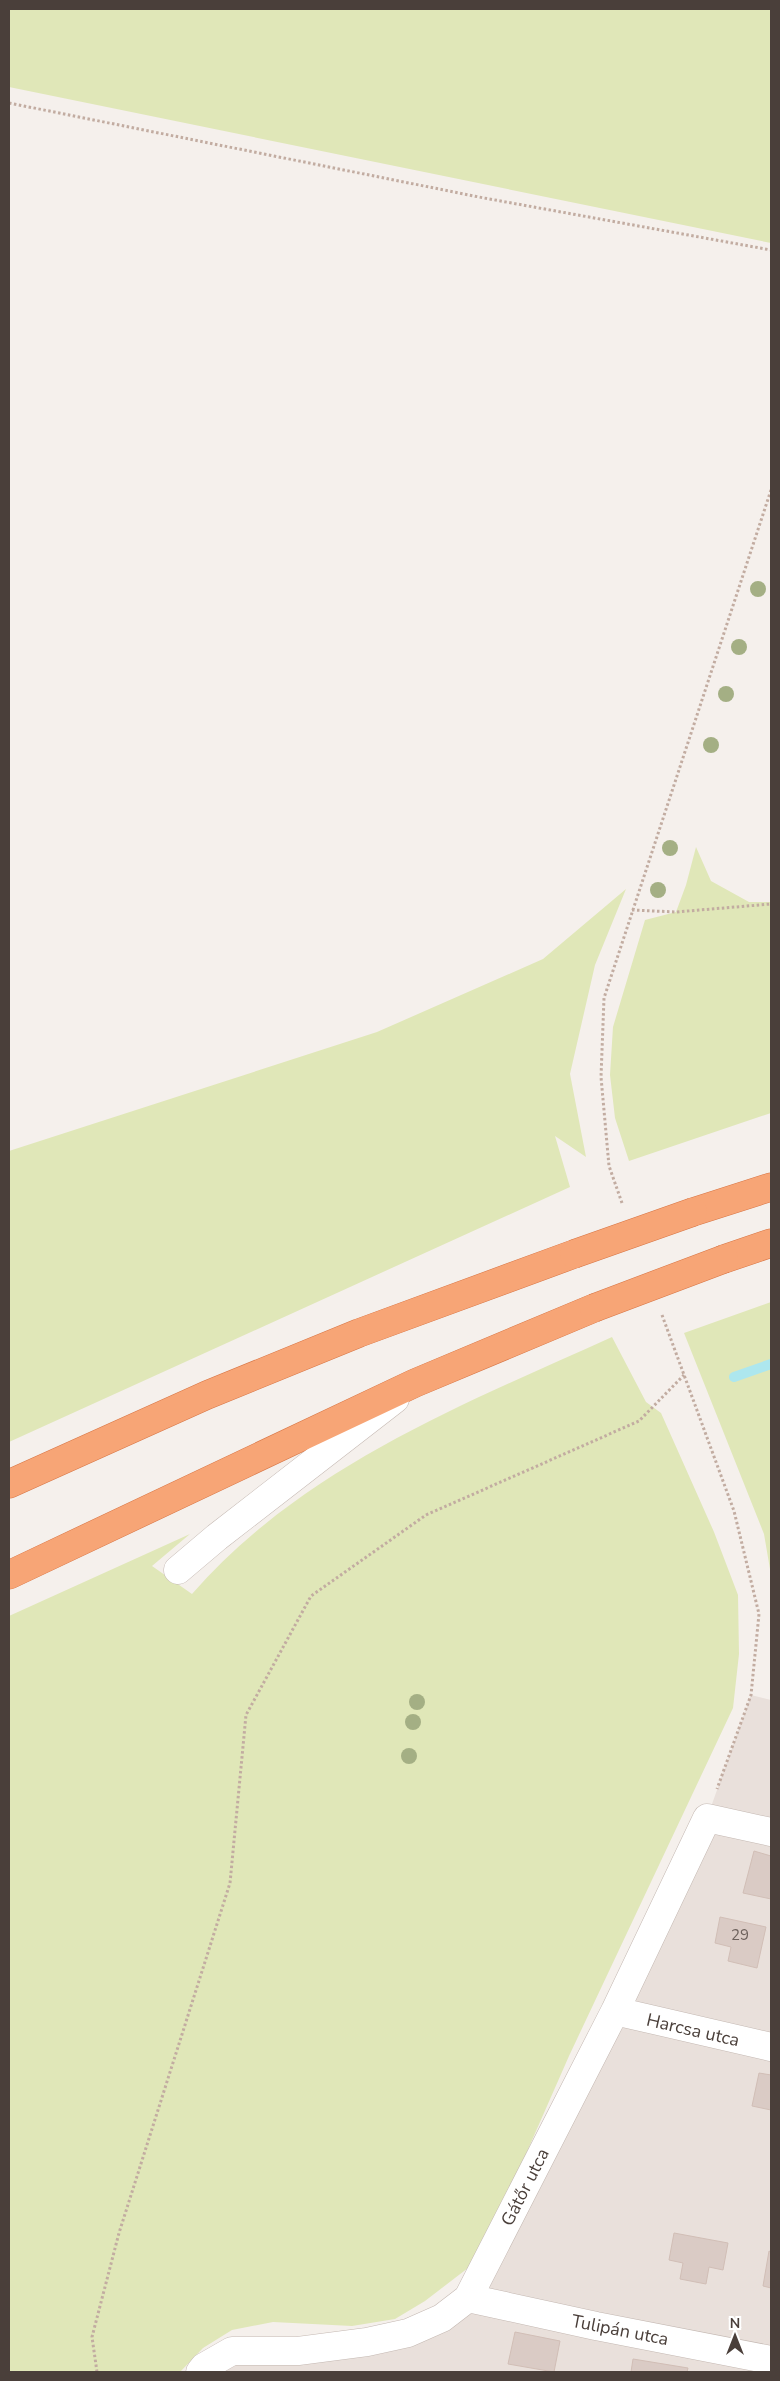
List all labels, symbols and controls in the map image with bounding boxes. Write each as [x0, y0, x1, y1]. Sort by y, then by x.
house number: 29 [731, 1925, 749, 1945]
street label: Harcsa utca [644, 2008, 742, 2052]
street label: Gátőr utca [495, 2144, 555, 2230]
street label: Tulipán utca [570, 2309, 670, 2351]
north arrow [710, 2311, 760, 2361]
text: N [730, 2314, 740, 2333]

